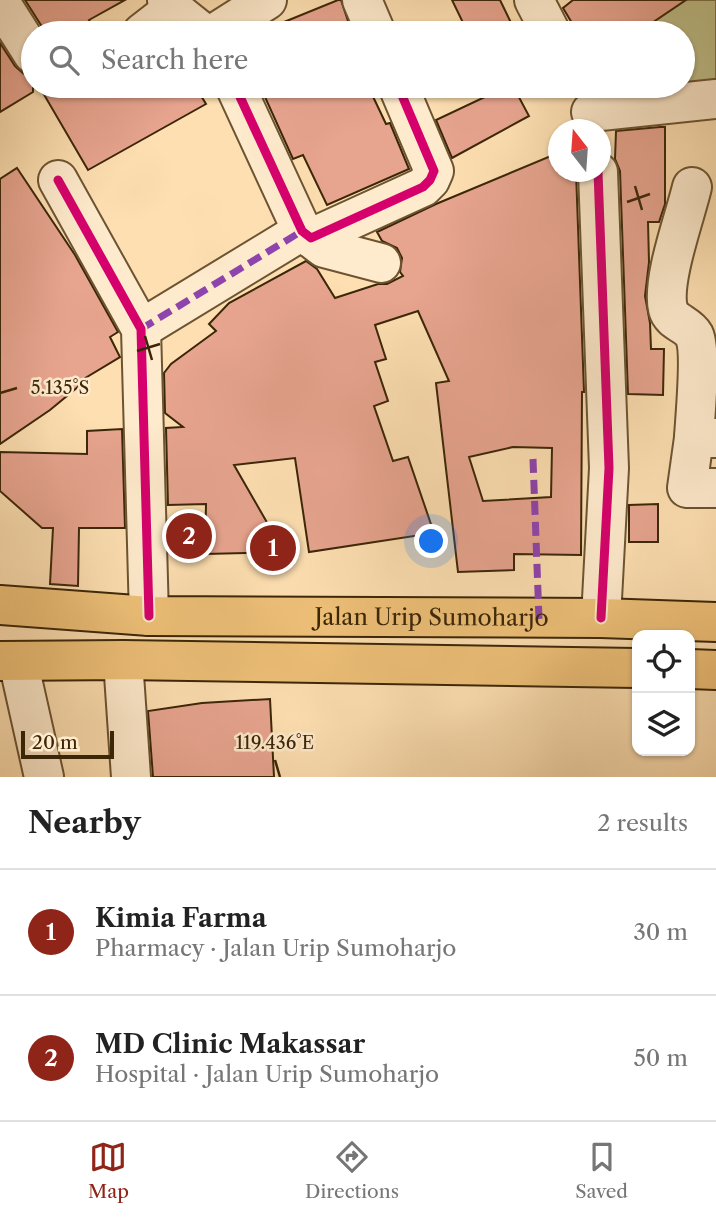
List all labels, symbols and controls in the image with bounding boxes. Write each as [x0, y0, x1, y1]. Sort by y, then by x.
search box [21, 21, 695, 98]
icon: search [45, 41, 83, 79]
text: Search here [101, 44, 248, 76]
north arrow [548, 119, 611, 182]
text: 5.135°S [31, 377, 89, 399]
pin: 2 [166, 510, 212, 562]
pin: 1 [250, 522, 296, 574]
your location [414, 524, 448, 558]
street label: Jalan Urip Sumoharjo [311, 603, 549, 632]
map controls [632, 630, 695, 756]
button: locate [632, 630, 695, 693]
button: layers [632, 693, 695, 756]
scale bar [21, 728, 114, 760]
text: 20 m [32, 731, 78, 754]
text: 119.436°E [236, 732, 314, 754]
text: Nearby [28, 804, 141, 841]
text: 2 results [597, 809, 688, 837]
text: Kimia Farma [95, 902, 267, 934]
text: 1 [46, 918, 56, 946]
text: 30 m [633, 918, 688, 946]
text: Pharmacy · Jalan Urip Sumoharjo [95, 934, 456, 962]
text: MD Clinic Makassar [95, 1028, 365, 1060]
text: 2 [44, 1044, 58, 1072]
text: 50 m [633, 1044, 688, 1072]
text: Hospital · Jalan Urip Sumoharjo [95, 1060, 439, 1088]
tab: Map [88, 1138, 129, 1203]
tab: Directions [305, 1138, 399, 1203]
tab: Saved [575, 1138, 628, 1203]

